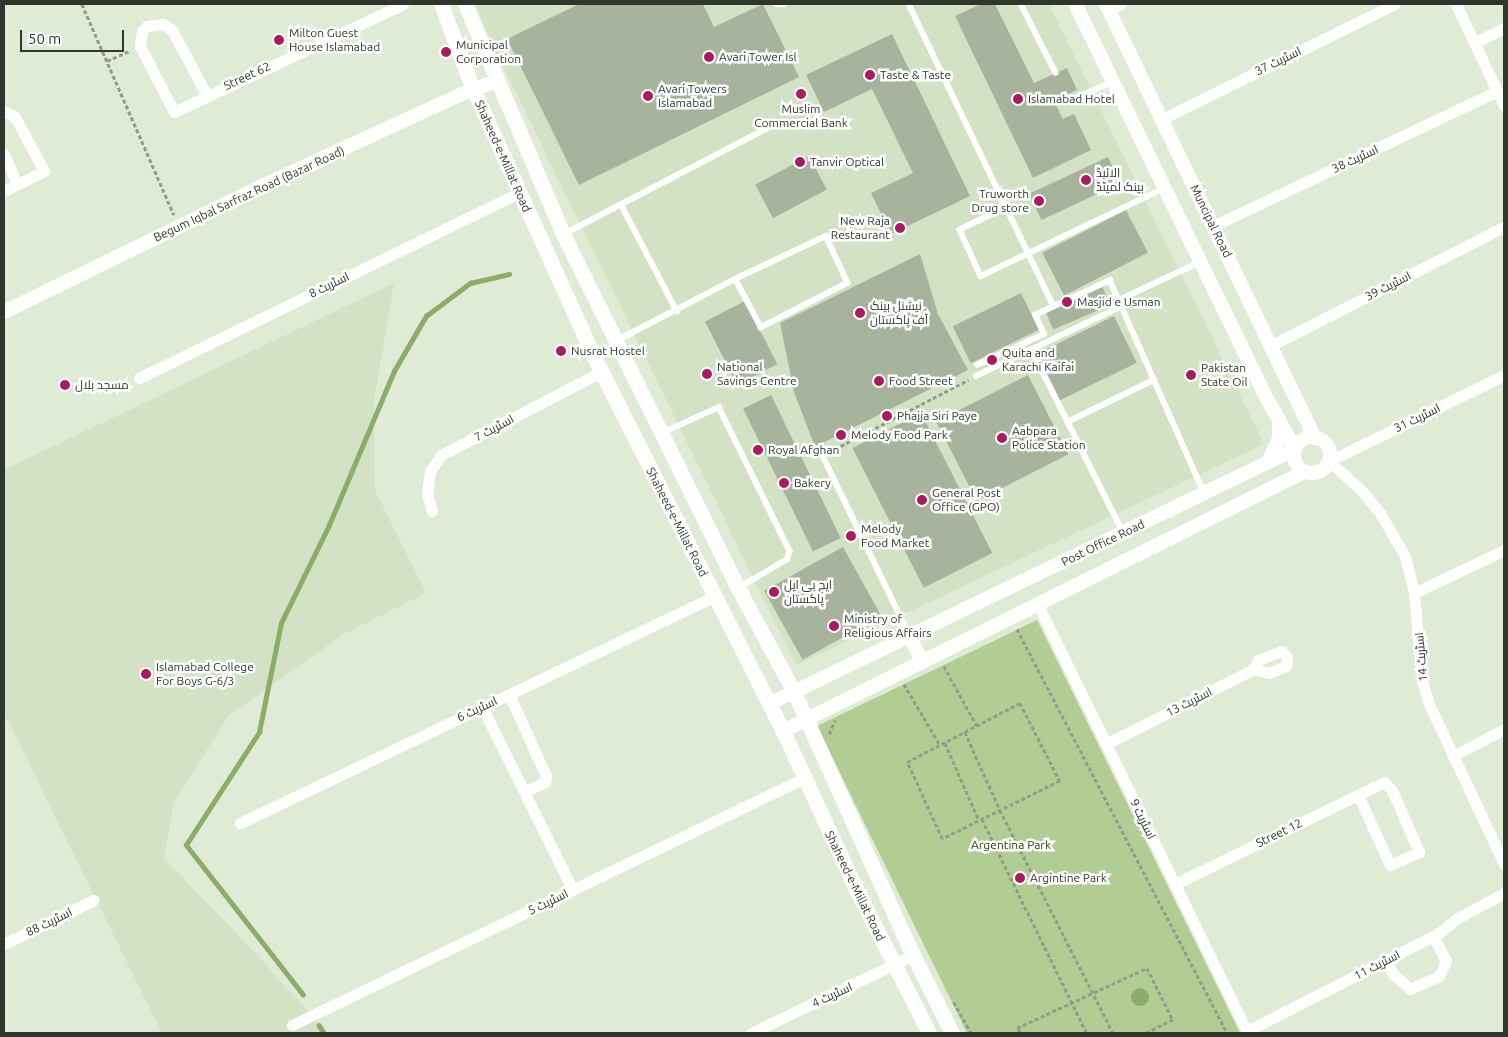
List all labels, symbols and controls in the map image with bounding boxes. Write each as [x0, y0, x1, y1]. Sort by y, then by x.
scale bar [22, 20, 126, 52]
place label: Milton Guest House Islamabad [289, 26, 380, 54]
text: 50 m [28, 30, 61, 47]
marker: Milton Guest House Islamabad [273, 34, 285, 46]
place label: Municipal Corporation [456, 38, 521, 66]
street label: اسٹریٹ 37 [1253, 44, 1303, 78]
marker: Municipal Corporation [440, 46, 452, 58]
place label: Avari Tower Isl [719, 50, 797, 64]
marker: Avari Tower Isl [703, 51, 715, 63]
street label: Street 62 [221, 59, 273, 93]
place label: Taste & Taste [880, 68, 951, 82]
marker: Taste & Taste [864, 69, 876, 81]
place label: Avari Towers Islamabad [658, 82, 727, 110]
marker: Muslim Commercial Bank [795, 88, 807, 100]
marker: Avari Towers Islamabad [642, 90, 654, 102]
place label: Islamabad Hotel [1028, 92, 1115, 106]
marker: Islamabad Hotel [1012, 93, 1024, 105]
street label: Shaheed-e-Millat Road [472, 98, 534, 214]
place label: Muslim Commercial Bank [754, 102, 848, 130]
street label: اسٹریٹ 38 [1329, 142, 1381, 176]
street label: Begum Iqbal Sarfraz Road (Bazar Road) [151, 143, 347, 245]
place label: Tanvir Optical [810, 155, 884, 169]
marker: Tanvir Optical [794, 156, 806, 168]
place label: الائیڈ بینک لمیٹڈ [1096, 166, 1144, 194]
marker: الائیڈ بینک لمیٹڈ [1080, 174, 1092, 186]
street label: Muncipal Road [1187, 182, 1235, 260]
place label: Truworth Drug store [971, 187, 1029, 215]
marker: Truworth Drug store [1033, 195, 1045, 207]
place label: New Raja Restaurant [831, 214, 890, 242]
marker: New Raja Restaurant [894, 222, 906, 234]
street label: اسٹریٹ 39 [1363, 268, 1413, 304]
street label: اسٹریٹ 8 [307, 269, 351, 301]
place label: Masjid e Usman [1077, 295, 1161, 309]
marker: Masjid e Usman [1061, 296, 1073, 308]
place label: نیشنل بینک آف پاکستان [870, 299, 928, 327]
marker: نیشنل بینک آف پاکستان [854, 307, 866, 319]
place label: Nusrat Hostel [571, 344, 645, 358]
marker: Nusrat Hostel [555, 345, 567, 357]
place label: Quita and Karachi Kaifai [1002, 346, 1074, 374]
marker: Quita and Karachi Kaifai [986, 354, 998, 366]
place label: National Savings Centre [717, 360, 797, 388]
place label: Pakistan State Oil [1201, 361, 1248, 389]
marker: National Savings Centre [701, 368, 713, 380]
marker: Pakistan State Oil [1185, 369, 1197, 381]
place label: Food Street [889, 374, 953, 388]
marker: Food Street [873, 375, 885, 387]
place label: مسجد بلال [75, 378, 129, 392]
marker: مسجد بلال [59, 379, 71, 391]
street label: اسٹریٹ 31 [1392, 401, 1442, 435]
place label: Phajja Siri Paye [897, 409, 977, 423]
marker: Phajja Siri Paye [881, 410, 893, 422]
street label: اسٹریٹ 7 [472, 412, 516, 444]
place label: Aabpara Police Station [1012, 424, 1086, 452]
place label: Melody Food Park [851, 428, 948, 442]
marker: Melody Food Park [835, 429, 847, 441]
marker: Aabpara Police Station [996, 432, 1008, 444]
place label: Royal Afghan [768, 443, 839, 457]
marker: Royal Afghan [752, 444, 764, 456]
street label: Shaheed-e-Millat Road [643, 465, 711, 579]
place label: Bakery [794, 476, 831, 490]
marker: Bakery [778, 477, 790, 489]
place label: General Post Office (GPO) [932, 486, 1001, 514]
marker: General Post Office (GPO) [916, 494, 928, 506]
street label: Post Office Road [1059, 517, 1147, 569]
place label: Melody Food Market [861, 522, 929, 550]
marker: Melody Food Market [845, 530, 857, 542]
place label: ایچ بی ایل پاکستان [784, 578, 832, 606]
marker: ایچ بی ایل پاکستان [768, 586, 780, 598]
place label: Ministry of Religious Affairs [844, 612, 932, 640]
marker: Ministry of Religious Affairs [828, 620, 840, 632]
street label: اسٹریٹ 14 [1412, 632, 1430, 682]
place label: Islamabad College For Boys G-6/3 [156, 660, 254, 688]
marker: Islamabad College For Boys G-6/3 [140, 668, 152, 680]
street label: اسٹریٹ 13 [1164, 684, 1214, 720]
street label: اسٹریٹ 6 [455, 693, 499, 725]
street label: اسٹریٹ 9 [1127, 797, 1159, 841]
street label: Street 12 [1253, 816, 1305, 850]
street label: Shaheed-e-Millat Road [822, 828, 888, 944]
park label: Argentina Park [971, 838, 1051, 852]
place label: Argintine Park [1030, 871, 1107, 885]
marker: Argintine Park [1014, 872, 1026, 884]
street label: اسٹریٹ 5 [526, 886, 570, 918]
street label: اسٹریٹ 88 [24, 905, 74, 939]
street label: اسٹریٹ 11 [1352, 947, 1402, 983]
street label: اسٹریٹ 4 [810, 979, 854, 1011]

